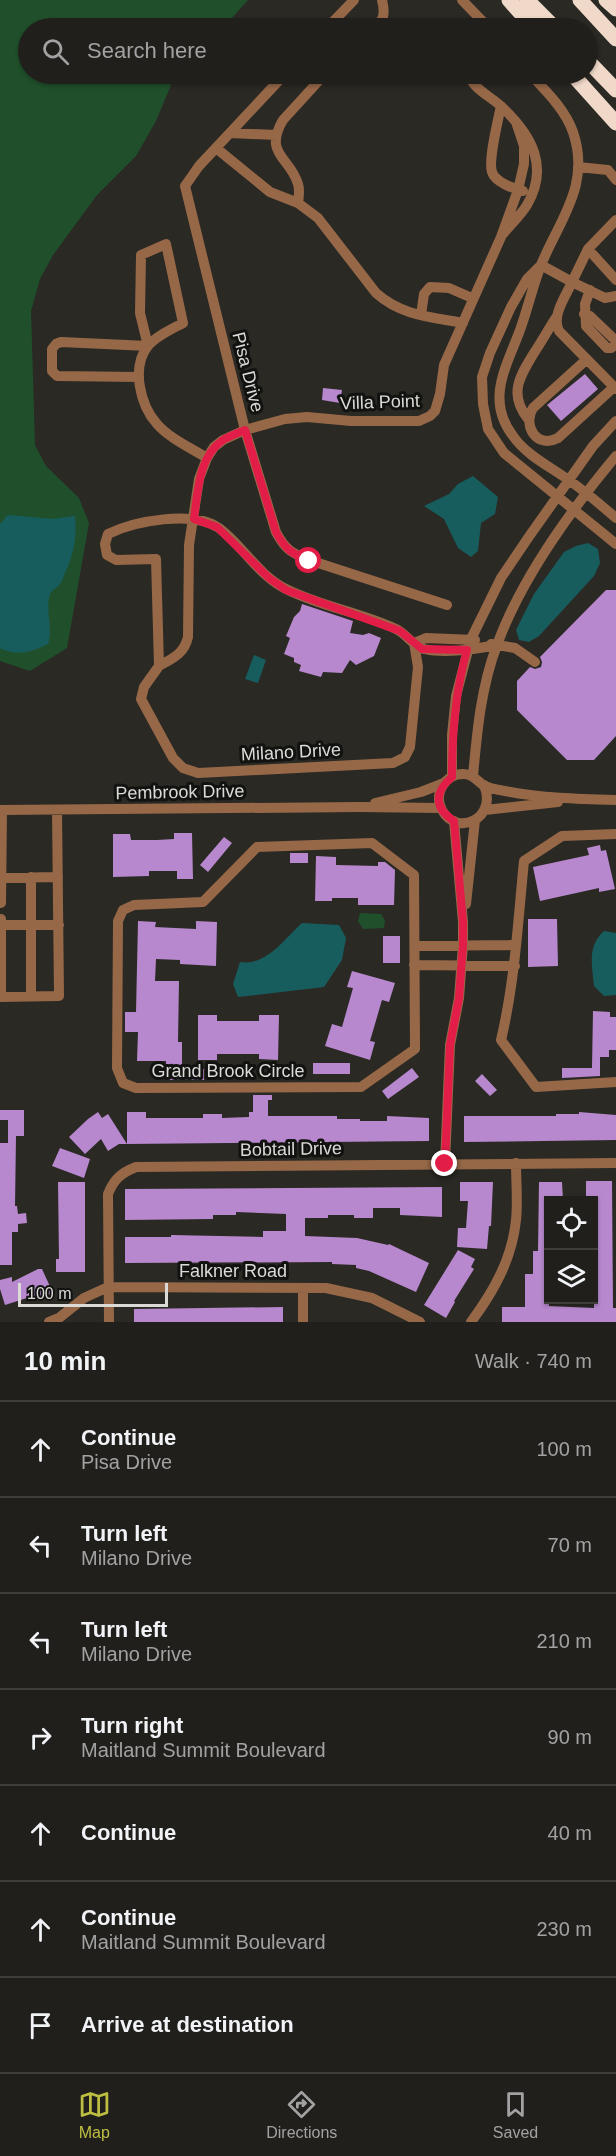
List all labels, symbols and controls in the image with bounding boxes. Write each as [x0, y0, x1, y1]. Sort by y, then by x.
search box [18, 18, 598, 84]
icon: search [39, 35, 72, 68]
text: Search here [87, 38, 207, 63]
street label: Pisa Drive [228, 330, 268, 414]
street label: Villa Point [340, 391, 420, 413]
route start [295, 547, 321, 573]
street label: Milano Drive [241, 739, 341, 765]
street label: Pembrook Drive [115, 781, 245, 803]
street label: Grand Brook Circle [151, 1061, 305, 1081]
street label: Bobtail Drive [240, 1138, 342, 1160]
route end [431, 1150, 457, 1176]
map controls [544, 1196, 598, 1304]
button: locate [544, 1196, 598, 1250]
button: layers [544, 1250, 598, 1304]
street label: Falkner Road [179, 1261, 287, 1281]
scale bar [18, 1280, 168, 1308]
text: 100 m [27, 1285, 71, 1302]
text: 10 min [24, 1346, 106, 1376]
text: Walk · 740 m [475, 1350, 592, 1372]
text: Continue [81, 1425, 176, 1450]
icon: ahead [24, 1433, 57, 1466]
text: 100 m [536, 1438, 592, 1460]
text: Pisa Drive [81, 1451, 172, 1473]
text: Turn left [81, 1521, 167, 1546]
icon: left [24, 1529, 57, 1562]
text: 70 m [548, 1534, 592, 1556]
text: Milano Drive [81, 1547, 192, 1569]
text: Turn left [81, 1617, 167, 1642]
icon: left [24, 1625, 57, 1658]
text: 210 m [536, 1630, 592, 1652]
text: Milano Drive [81, 1643, 192, 1665]
text: Turn right [81, 1713, 183, 1738]
icon: right [24, 1721, 57, 1754]
text: 90 m [548, 1726, 592, 1748]
text: Maitland Summit Boulevard [81, 1739, 326, 1761]
icon: ahead [24, 1817, 57, 1850]
text: Continue [81, 1820, 176, 1845]
text: 40 m [548, 1822, 592, 1844]
text: Continue [81, 1905, 176, 1930]
icon: ahead [24, 1913, 57, 1946]
text: 230 m [536, 1918, 592, 1940]
text: Maitland Summit Boulevard [81, 1931, 326, 1953]
icon: arrive [24, 2009, 57, 2042]
text: Arrive at destination [81, 2012, 294, 2037]
tab: Map [78, 2088, 111, 2142]
tab: Directions [266, 2088, 337, 2142]
tab: Saved [493, 2088, 538, 2142]

